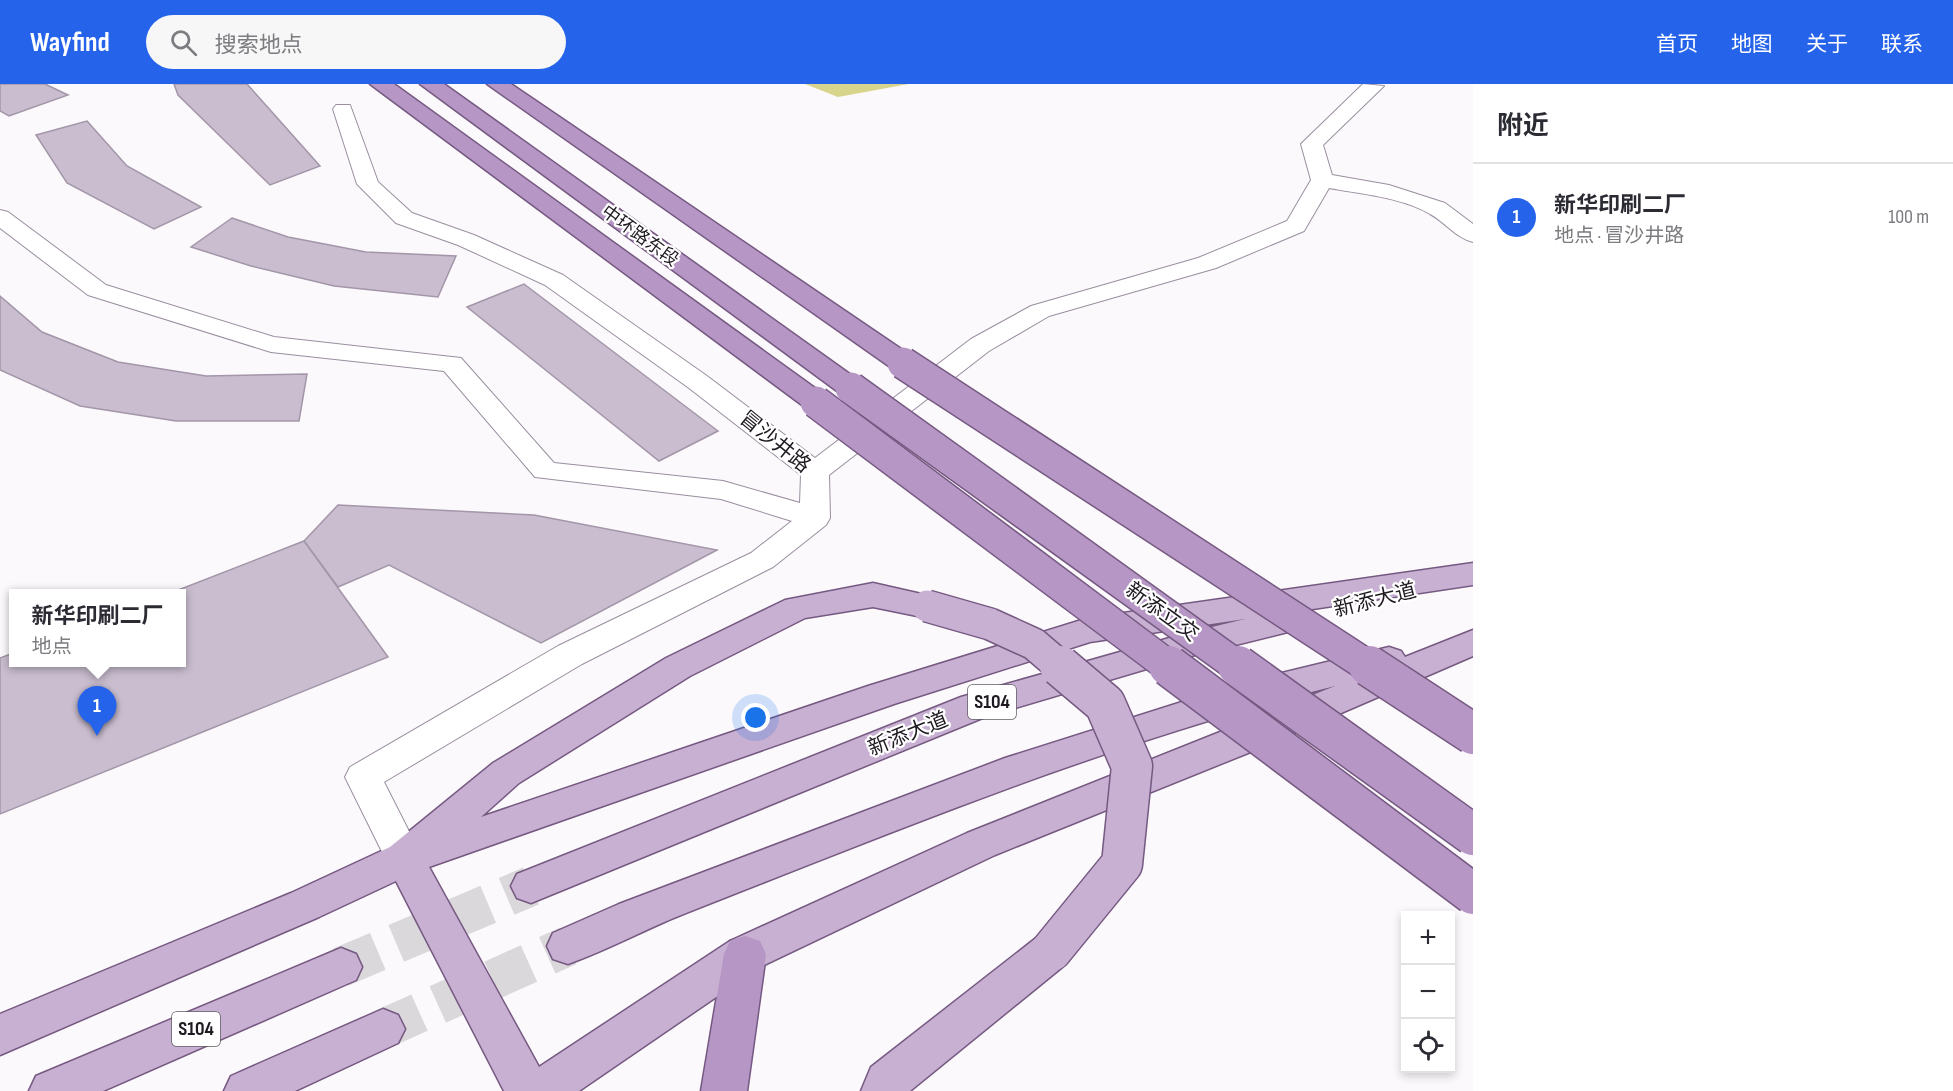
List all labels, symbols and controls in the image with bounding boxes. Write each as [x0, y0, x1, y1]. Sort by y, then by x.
search box [146, 15, 566, 69]
text: Wayfind [30, 26, 110, 59]
icon: search [167, 26, 200, 59]
text: 搜索地点 [215, 32, 303, 59]
text: 首页 [1656, 32, 1698, 57]
text: 地图 [1731, 32, 1773, 57]
text: 关于 [1806, 32, 1848, 57]
text: 联系 [1881, 32, 1923, 57]
text: 附近 [1497, 111, 1549, 142]
text: 新华印刷二厂 [1554, 192, 1686, 219]
street label: 中环路东段 [597, 201, 683, 271]
text: 1 [1513, 205, 1520, 229]
text: 100 m [1888, 205, 1929, 229]
text: 地点 · 冒沙井路 [1554, 224, 1684, 248]
street label: 冒沙井路 [734, 406, 816, 478]
street label: 新添立交 [1121, 577, 1203, 647]
street label: 新添大道 [1331, 578, 1419, 622]
popup [9, 589, 186, 667]
text: 新华印刷二厂 [31, 603, 164, 630]
text: 地点 [31, 635, 71, 659]
road number: S104 [968, 685, 1016, 719]
pin: 1 [78, 686, 116, 736]
your location [741, 703, 770, 732]
street label: 新添大道 [864, 707, 952, 761]
map controls [1401, 911, 1455, 1073]
button: + [1401, 911, 1455, 965]
button: − [1401, 965, 1455, 1019]
road number: S104 [172, 1012, 220, 1046]
button: locate [1401, 1019, 1455, 1073]

